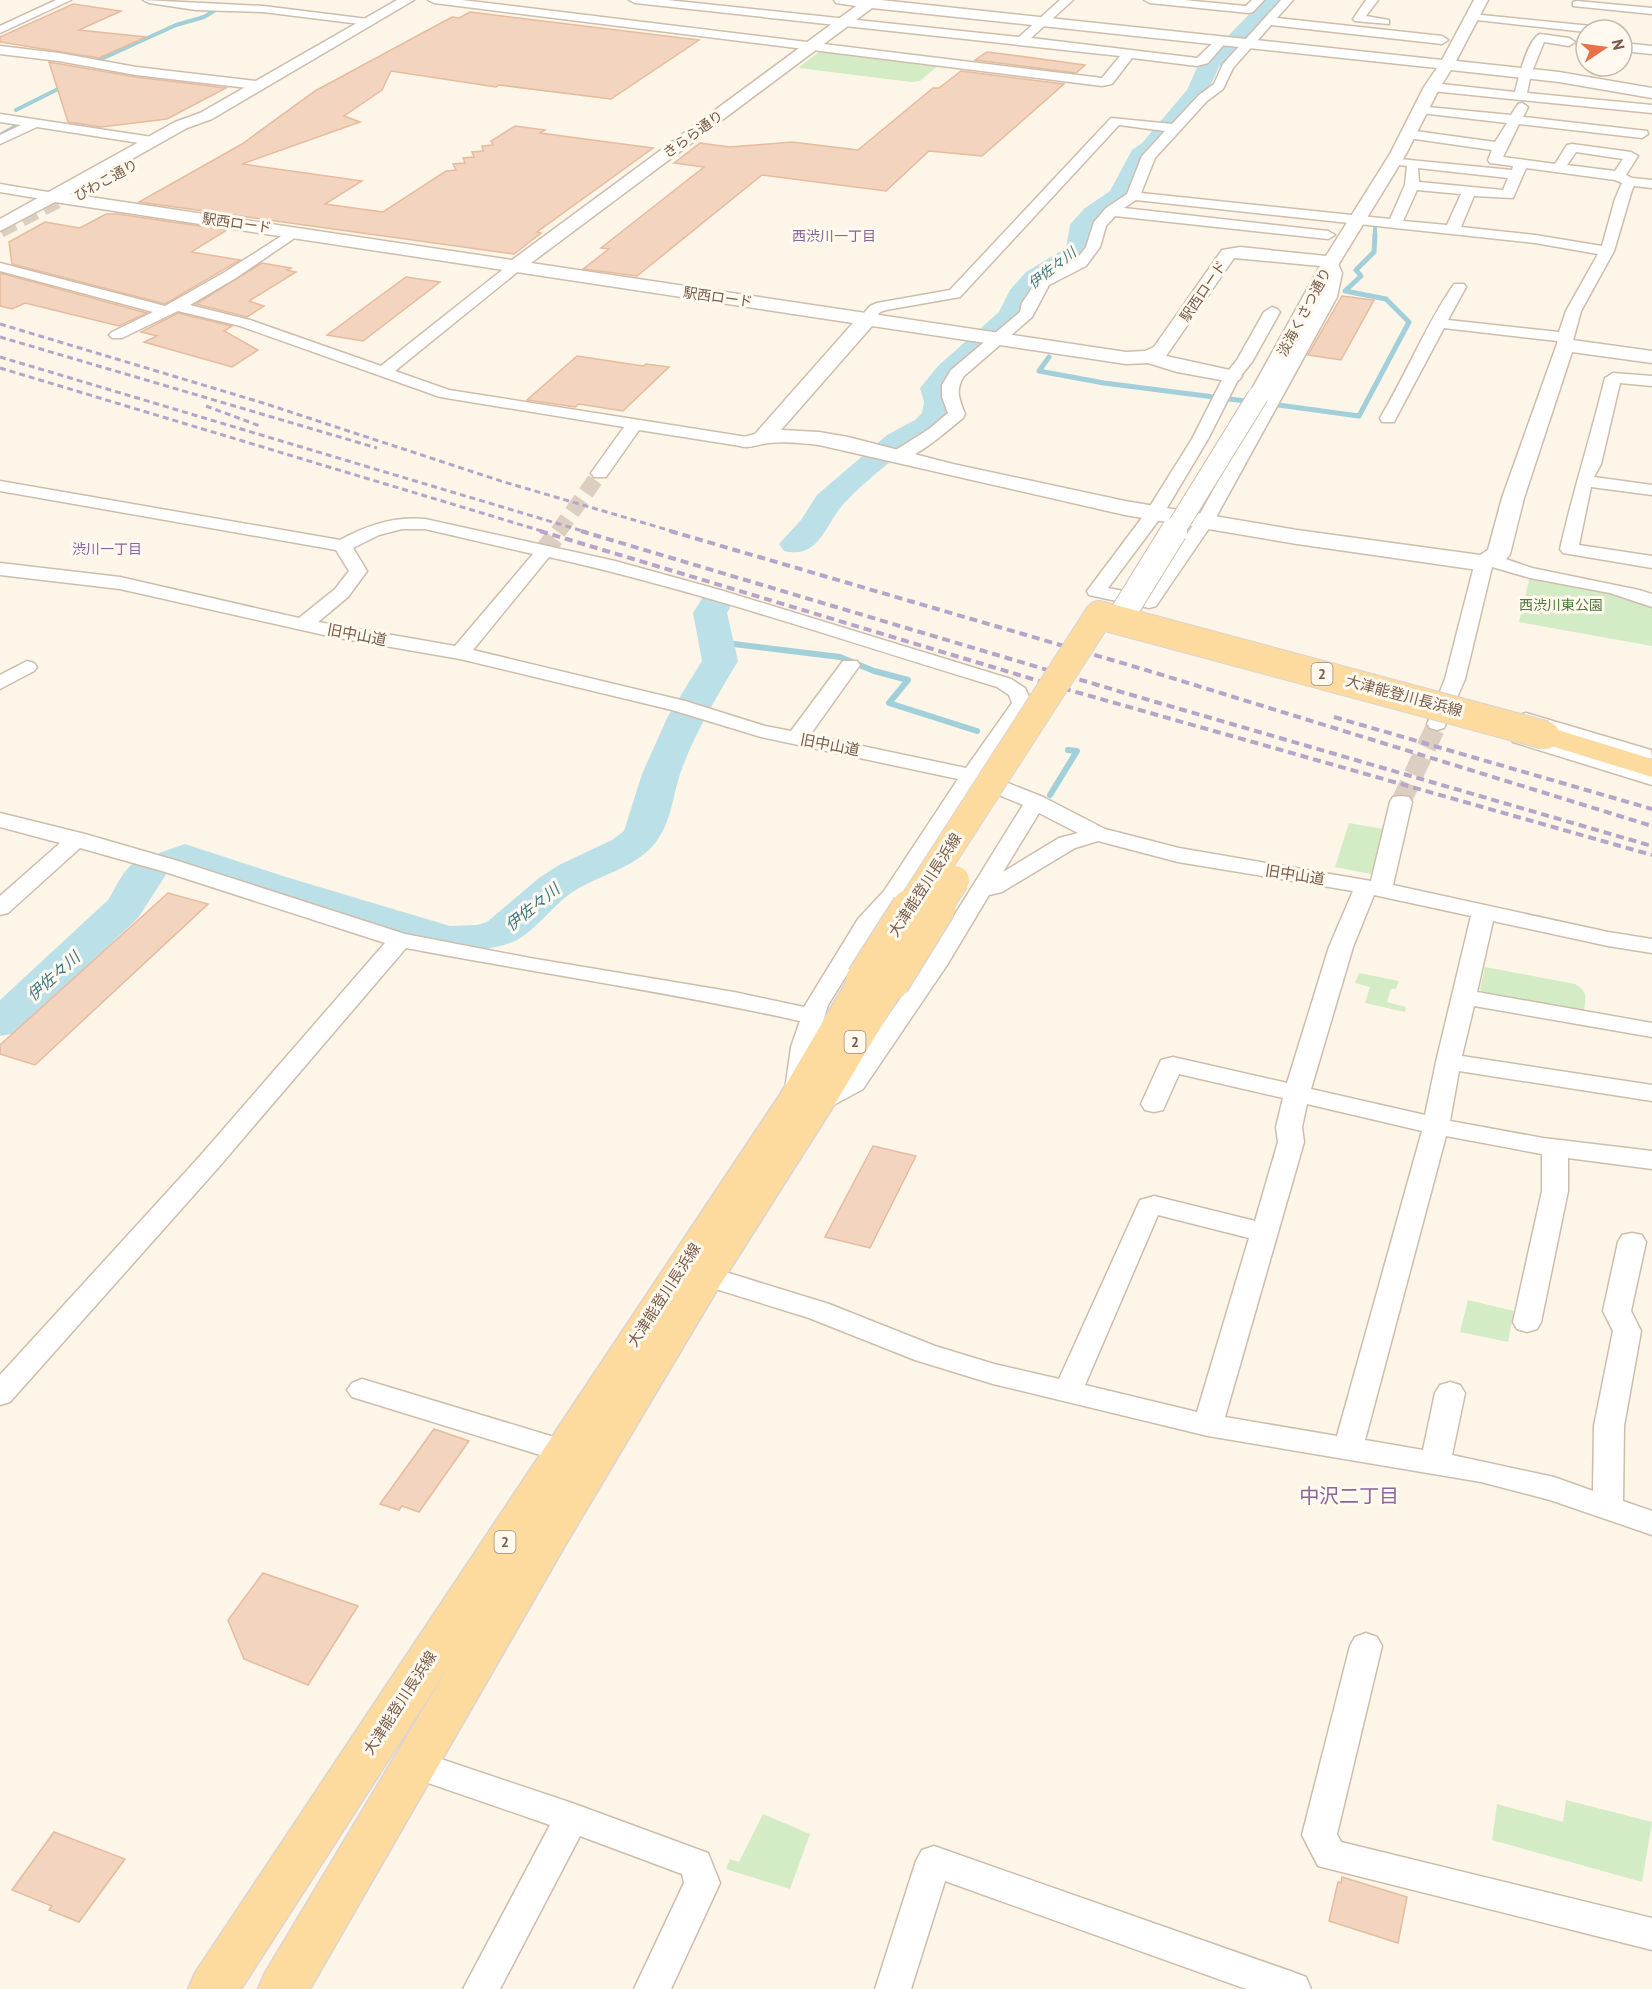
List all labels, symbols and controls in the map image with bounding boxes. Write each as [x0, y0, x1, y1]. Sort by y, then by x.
north arrow [1574, 18, 1634, 78]
text: N [1608, 37, 1630, 52]
street label: きらら通り [659, 106, 727, 162]
street label: びわこ通り [71, 155, 141, 205]
street label: 駅西ロード [201, 209, 273, 237]
district label: 西渋川一丁目 [792, 227, 876, 245]
water label: 伊佐々川 [1024, 242, 1081, 292]
street label: 駅西ロード [1176, 257, 1230, 325]
street label: 淡海くさつ通り [1273, 265, 1335, 359]
street label: 駅西ロード [682, 283, 754, 311]
district label: 渋川一丁目 [72, 540, 142, 558]
park label: 西渋川東公園 [1519, 596, 1603, 614]
street label: 旧中山道 [326, 619, 388, 650]
road number: 2 [1312, 663, 1332, 685]
street label: 大津能登川長浜線 [1344, 671, 1465, 720]
street label: 旧中山道 [799, 729, 861, 760]
street label: 大津能登川長浜線 [884, 829, 965, 940]
street label: 旧中山道 [1264, 860, 1326, 889]
water label: 伊佐々川 [501, 878, 565, 935]
water label: 伊佐々川 [23, 946, 85, 1005]
road number: 2 [844, 1031, 866, 1053]
street label: 大津能登川長浜線 [623, 1239, 704, 1350]
district label: 中沢二丁目 [1299, 1483, 1399, 1509]
road number: 2 [494, 1531, 516, 1553]
street label: 大津能登川長浜線 [359, 1647, 440, 1758]

